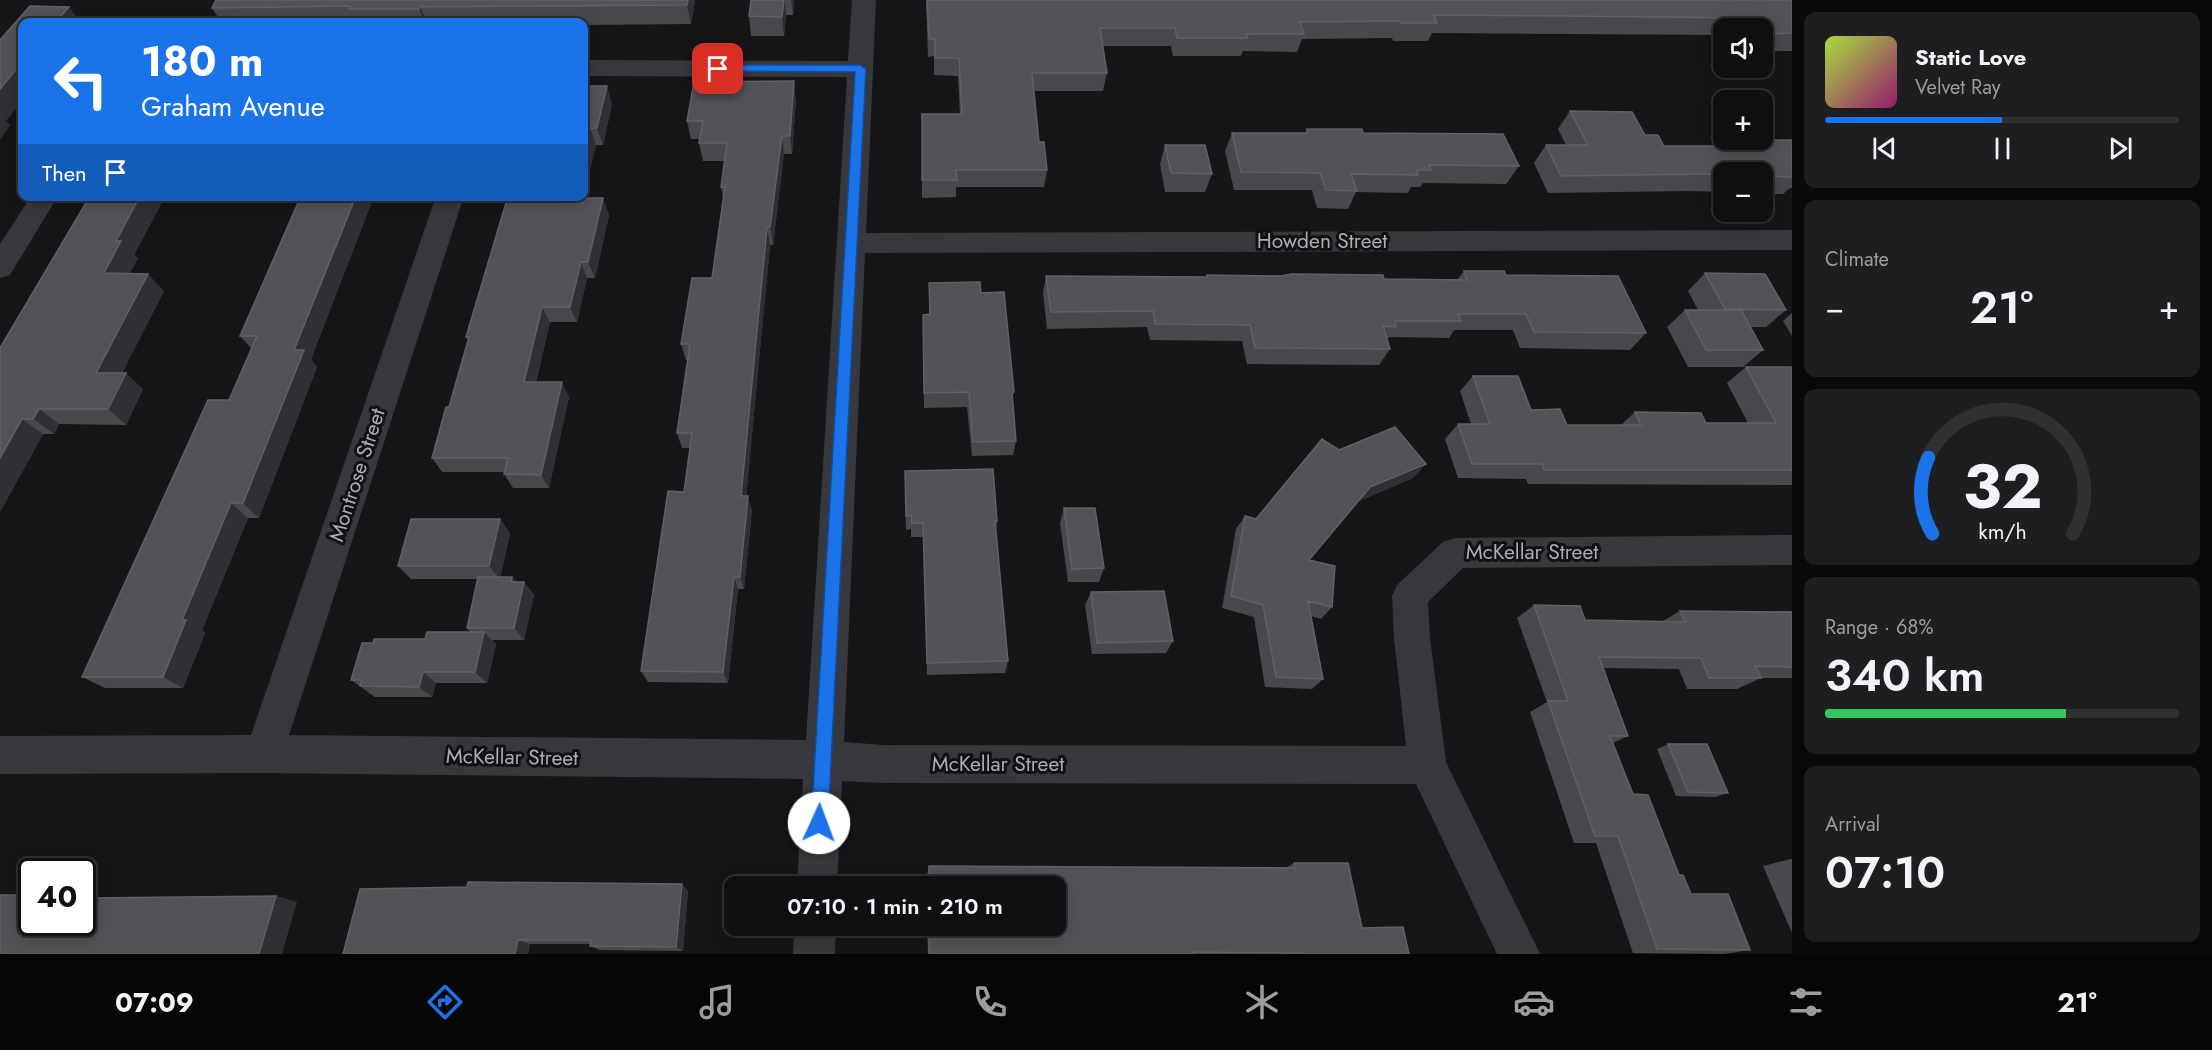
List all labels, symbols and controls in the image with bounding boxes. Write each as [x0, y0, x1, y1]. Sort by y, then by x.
map controls [1713, 18, 1773, 222]
button: sound [1713, 18, 1773, 78]
text: 180 m [141, 31, 264, 92]
text: Static Love [1915, 41, 2026, 73]
icon: left [42, 42, 120, 120]
pin [692, 43, 743, 94]
icon: arrive [701, 52, 734, 85]
text: Velvet Ray [1915, 73, 2001, 102]
text: Graham Avenue [141, 87, 325, 126]
button: + [1713, 90, 1773, 150]
icon: previous [1868, 132, 1901, 165]
icon: pause [1986, 132, 2019, 165]
icon: next [2104, 132, 2137, 165]
icon: arrive [99, 156, 132, 189]
text: Then [42, 157, 87, 189]
button: − [1713, 162, 1773, 222]
street label: Howden Street [1257, 226, 1387, 256]
text: Climate [1825, 245, 1889, 274]
text: 21° [1970, 275, 2033, 340]
text: − [1825, 284, 1844, 331]
text: + [2159, 284, 2179, 331]
street label: Montrose Street [321, 404, 393, 546]
text: 32 [1962, 441, 2042, 531]
text: km/h [1978, 516, 2026, 547]
street label: McKellar Street [1466, 537, 1598, 567]
text: Range · 68% [1825, 613, 1933, 642]
text: 340 km [1825, 643, 1984, 708]
street label: McKellar Street [446, 741, 578, 773]
street label: McKellar Street [932, 749, 1064, 779]
position arrow [787, 791, 851, 855]
text: Arrival [1825, 810, 1880, 839]
text: 07:10 [1825, 840, 1945, 905]
speed limit sign: 40 [18, 858, 96, 936]
text: 07:10 · 1 min · 210 m [787, 890, 1003, 922]
icon: directions [424, 981, 466, 1023]
icon: music [696, 981, 738, 1023]
icon: phone [969, 981, 1011, 1023]
icon: climate [1241, 981, 1283, 1023]
icon: car [1513, 981, 1555, 1023]
icon: filters [1785, 981, 1827, 1023]
text: 07:09 [115, 983, 194, 1022]
text: 21° [2057, 983, 2097, 1022]

